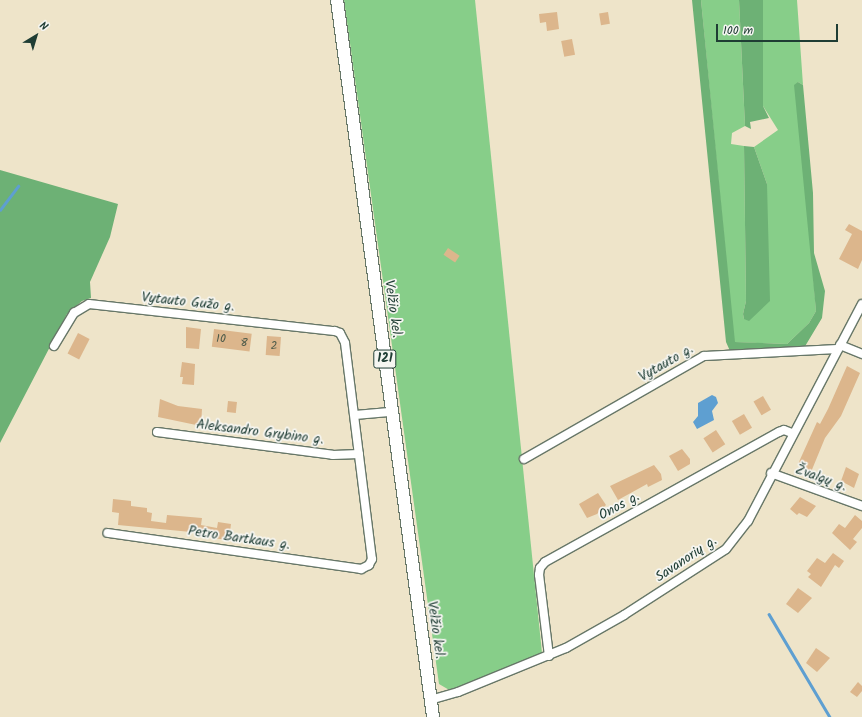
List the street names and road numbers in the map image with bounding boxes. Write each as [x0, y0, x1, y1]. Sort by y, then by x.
street label: Velžio kel. [381, 279, 405, 339]
street label: Vytauto Gužo g. [141, 289, 235, 315]
street label: Vytauto g. [636, 341, 696, 385]
road number: 121 [373, 348, 397, 370]
street label: Aleksandro Grybino g. [195, 416, 325, 448]
street label: Žvalgų g. [793, 461, 849, 495]
street label: Onos g. [596, 488, 642, 524]
street label: Petro Bartkaus g. [187, 523, 291, 553]
street label: Savanorių g. [652, 532, 720, 586]
street label: Velžio kel. [424, 600, 448, 660]

